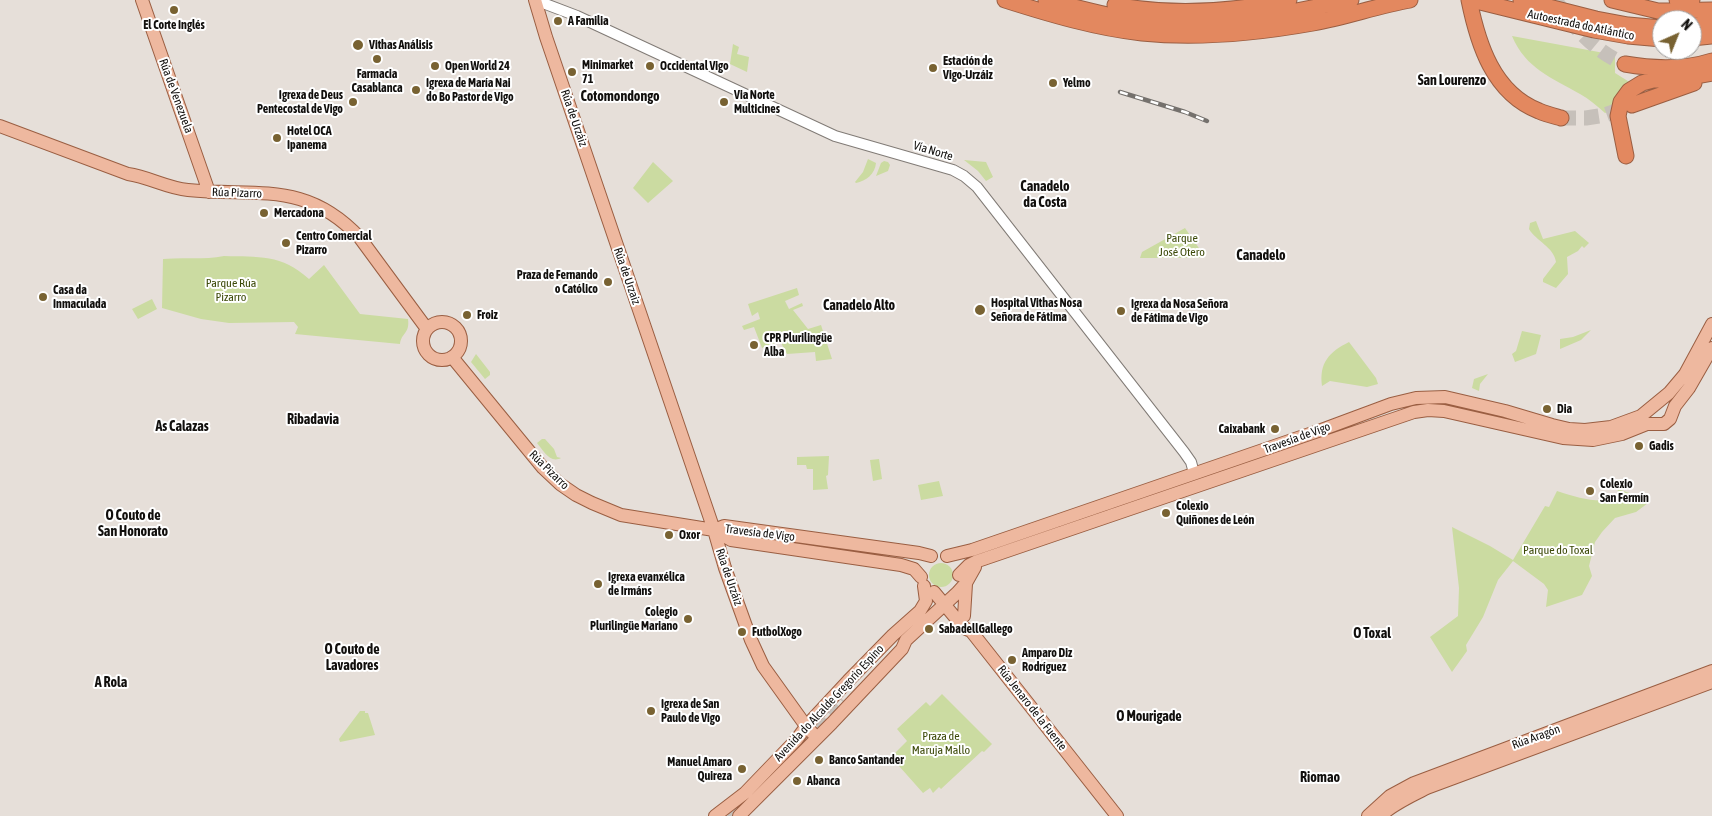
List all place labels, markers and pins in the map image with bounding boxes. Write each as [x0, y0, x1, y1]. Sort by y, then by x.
marker: El Corte Inglés [168, 4, 180, 16]
place label: A Familia [568, 14, 609, 28]
marker: A Familia [552, 15, 564, 27]
place label: El Corte Inglés [143, 18, 205, 32]
marker: Vithas Análisis [351, 38, 365, 52]
place label: Vithas Análisis [369, 38, 433, 52]
marker: Farmacia Casablanca [371, 53, 383, 65]
place label: Estación de Vigo-Urzáiz [943, 54, 993, 82]
place label: Minimarket 71 [582, 58, 633, 86]
place label: Open World 24 [445, 59, 510, 73]
place label: Occidental Vigo [660, 59, 729, 73]
marker: Open World 24 [429, 60, 441, 72]
marker: Occidental Vigo [644, 60, 656, 72]
marker: Estación de Vigo-Urzáiz [927, 62, 939, 74]
marker: Minimarket 71 [566, 66, 578, 78]
place label: Farmacia Casablanca [351, 67, 403, 95]
place label: Igrexa de María Nai do Bo Pastor de Vigo [426, 76, 514, 104]
place label: Yelmo [1063, 76, 1091, 90]
marker: Yelmo [1047, 77, 1059, 89]
marker: Igrexa de María Nai do Bo Pastor de Vigo [410, 84, 422, 96]
place label: Igrexa de Deus Pentecostal de Vigo [257, 88, 343, 116]
place label: Via Norte Multicines [734, 88, 780, 116]
marker: Igrexa de Deus Pentecostal de Vigo [347, 96, 359, 108]
marker: Via Norte Multicines [718, 96, 730, 108]
place label: Hotel OCA Ipanema [287, 124, 332, 152]
marker: Hotel OCA Ipanema [271, 132, 283, 144]
place label: Mercadona [274, 206, 324, 220]
marker: Mercadona [258, 207, 270, 219]
place label: Centro Comercial Pizarro [296, 229, 372, 257]
marker: Centro Comercial Pizarro [280, 237, 292, 249]
place label: Praza de Fernando o Católico [517, 268, 598, 296]
marker: Praza de Fernando o Católico [602, 276, 614, 288]
place label: Casa da Inmaculada [53, 283, 106, 311]
marker: Casa da Inmaculada [37, 291, 49, 303]
place label: Hospital Vithas Nosa Señora de Fátima [991, 296, 1082, 324]
place label: Igrexa da Nosa Señora de Fátima de Vigo [1131, 297, 1228, 325]
marker: Hospital Vithas Nosa Señora de Fátima [973, 303, 987, 317]
marker: Igrexa da Nosa Señora de Fátima de Vigo [1115, 305, 1127, 317]
place label: Froiz [477, 308, 498, 322]
marker: Froiz [461, 309, 473, 321]
place label: CPR Plurilingüe Alba [764, 331, 832, 359]
marker: CPR Plurilingüe Alba [748, 339, 760, 351]
place label: Dia [1557, 402, 1572, 416]
marker: Dia [1541, 403, 1553, 415]
place label: Caixabank [1218, 422, 1265, 436]
marker: Caixabank [1269, 423, 1281, 435]
place label: Gadis [1649, 439, 1674, 453]
marker: Gadis [1633, 440, 1645, 452]
place label: Colexio San Fermín [1600, 477, 1649, 505]
marker: Colexio San Fermín [1584, 485, 1596, 497]
place label: Colexio Quiñones de León [1176, 499, 1254, 527]
marker: Colexio Quiñones de León [1160, 507, 1172, 519]
place label: Oxor [679, 528, 700, 542]
marker: Oxor [663, 529, 675, 541]
place label: Igrexa evanxélica de Irmáns [608, 570, 685, 598]
marker: Igrexa evanxélica de Irmáns [592, 578, 604, 590]
place label: Colegio Plurilingüe Mariano [590, 605, 678, 633]
marker: Colegio Plurilingüe Mariano [682, 613, 694, 625]
place label: SabadellGallego [939, 622, 1013, 636]
marker: SabadellGallego [923, 623, 935, 635]
place label: FutbolXogo [752, 625, 802, 639]
marker: FutbolXogo [736, 626, 748, 638]
place label: Amparo Diz Rodríguez [1022, 646, 1072, 674]
marker: Amparo Diz Rodríguez [1006, 654, 1018, 666]
place label: Igrexa de San Paulo de Vigo [661, 697, 720, 725]
marker: Igrexa de San Paulo de Vigo [645, 705, 657, 717]
place label: Banco Santander [829, 753, 904, 767]
marker: Banco Santander [813, 754, 825, 766]
place label: Manuel Amaro Quireza [667, 755, 732, 783]
marker: Manuel Amaro Quireza [736, 763, 748, 775]
place label: Abanca [807, 774, 840, 788]
marker: Abanca [791, 775, 803, 787]

